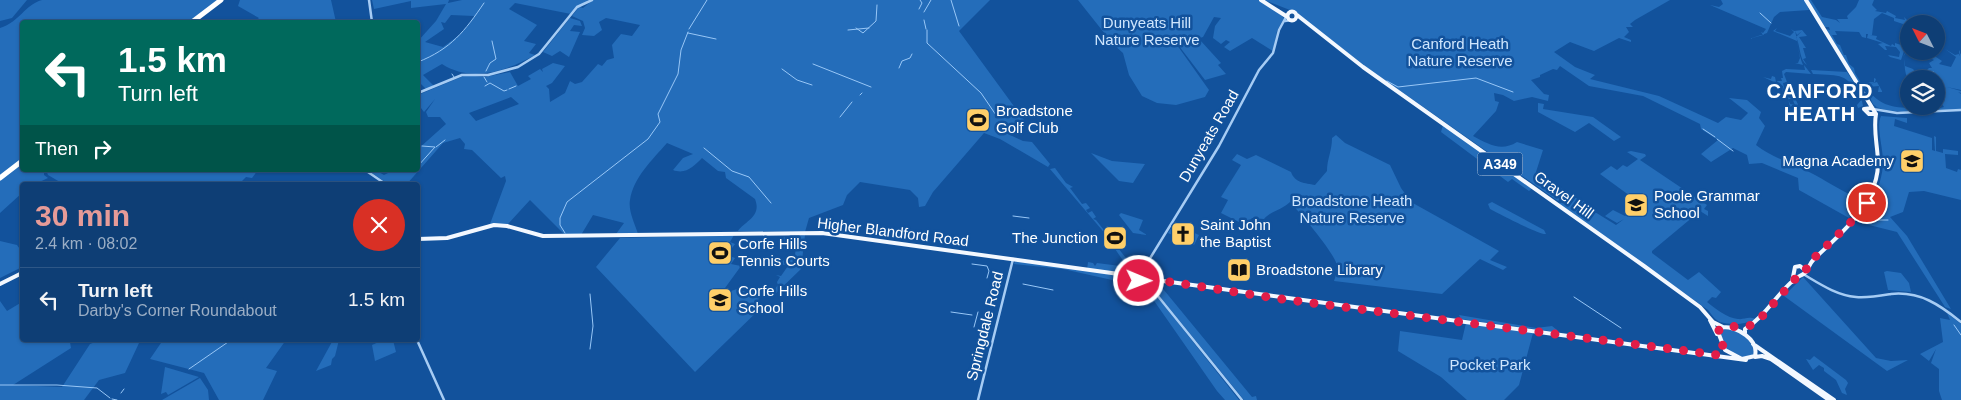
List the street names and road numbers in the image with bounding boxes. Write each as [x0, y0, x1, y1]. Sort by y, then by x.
street label: Dunyeats Road [1175, 87, 1242, 185]
road number: A349 [1478, 152, 1522, 175]
street label: Gravel Hill [1531, 167, 1597, 222]
street label: Higher Blandford Road [816, 214, 970, 249]
street label: Springdale Road [963, 270, 1006, 382]

